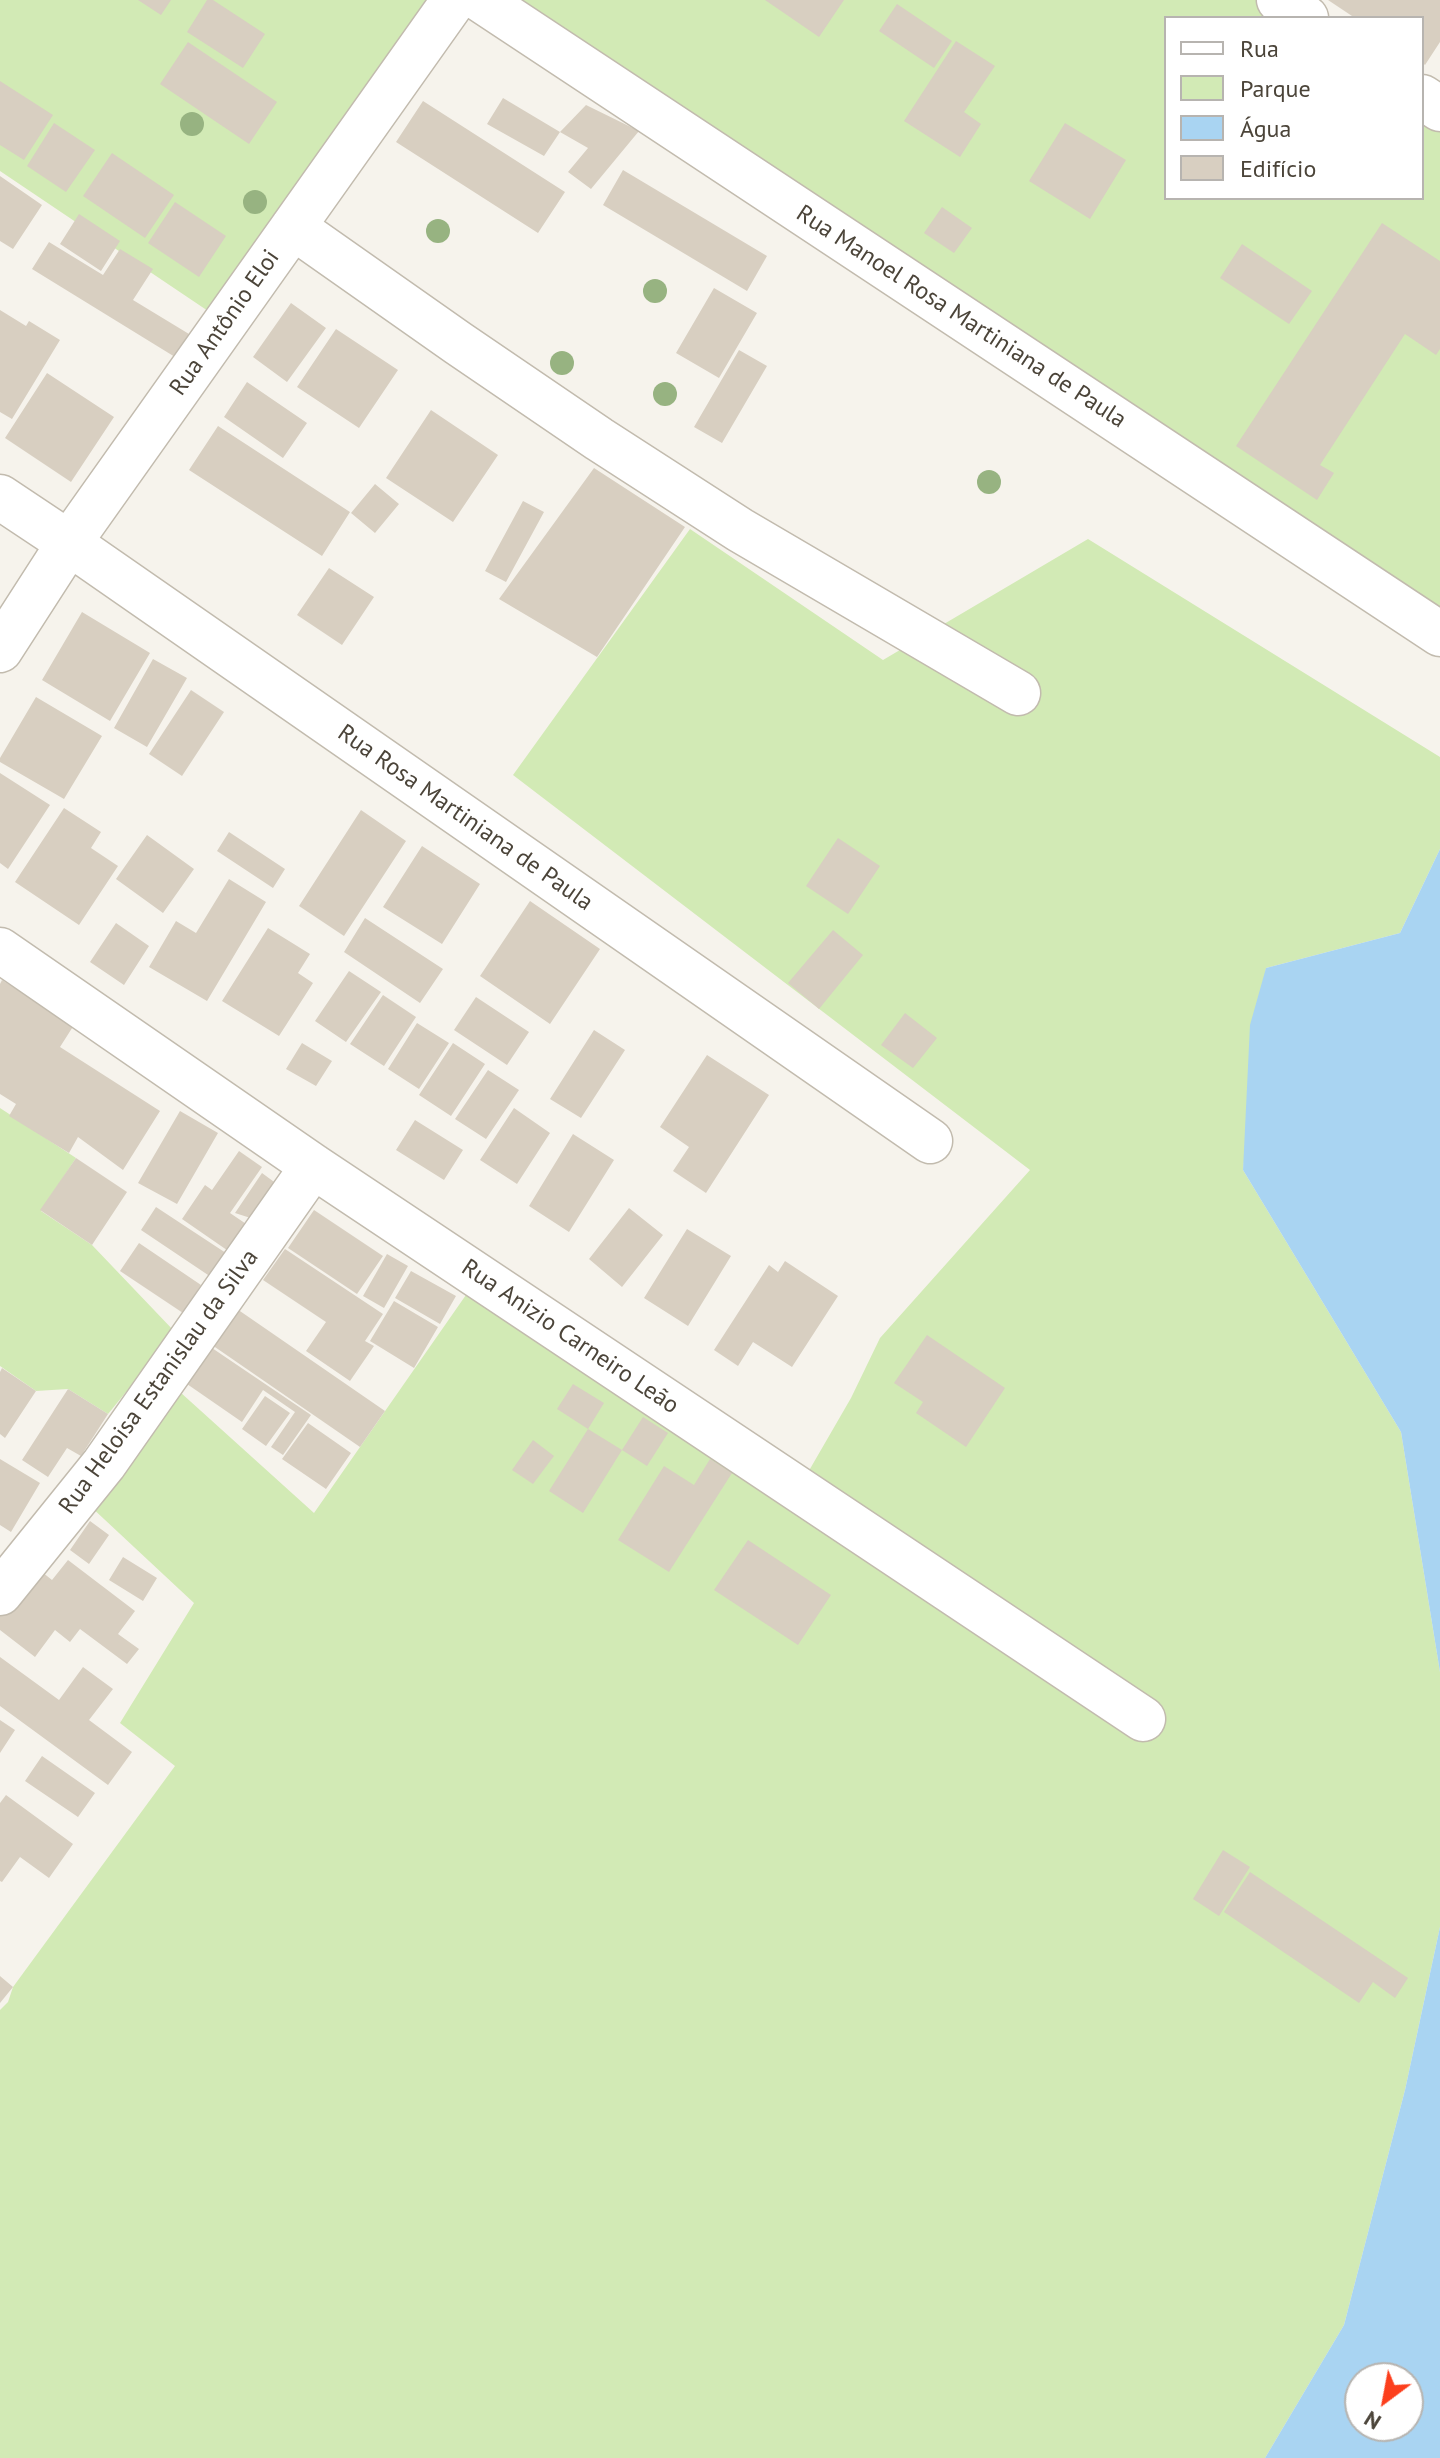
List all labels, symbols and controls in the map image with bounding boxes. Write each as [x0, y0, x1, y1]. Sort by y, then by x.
legend [1164, 16, 1424, 200]
text: Rua [1240, 33, 1279, 64]
text: Parque [1240, 73, 1311, 104]
text: Água [1240, 113, 1291, 144]
text: Edifício [1240, 153, 1316, 184]
street label: Rua Manoel Rosa Martiniana de Paula [791, 199, 1131, 435]
street label: Rua Antônio Eloi [164, 245, 286, 401]
street label: Rua Rosa Martiniana de Paula [332, 719, 598, 917]
street label: Rua Heloisa Estanislau da Silva [53, 1244, 265, 1520]
street label: Rua Anizio Carneiro Leão [456, 1254, 684, 1420]
north arrow [1344, 2362, 1424, 2442]
text: N [1359, 2405, 1386, 2436]

